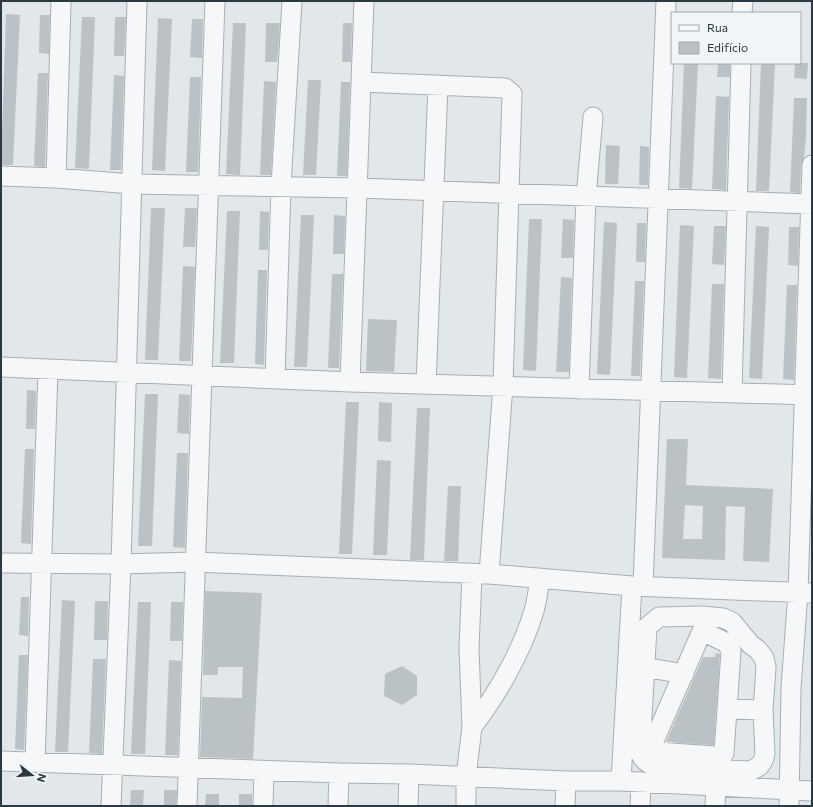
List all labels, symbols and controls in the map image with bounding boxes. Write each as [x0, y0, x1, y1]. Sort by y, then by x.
legend [671, 12, 801, 64]
text: Rua [707, 20, 728, 34]
text: Edifício [707, 40, 748, 54]
north arrow [12, 755, 52, 795]
text: N [35, 772, 49, 784]

